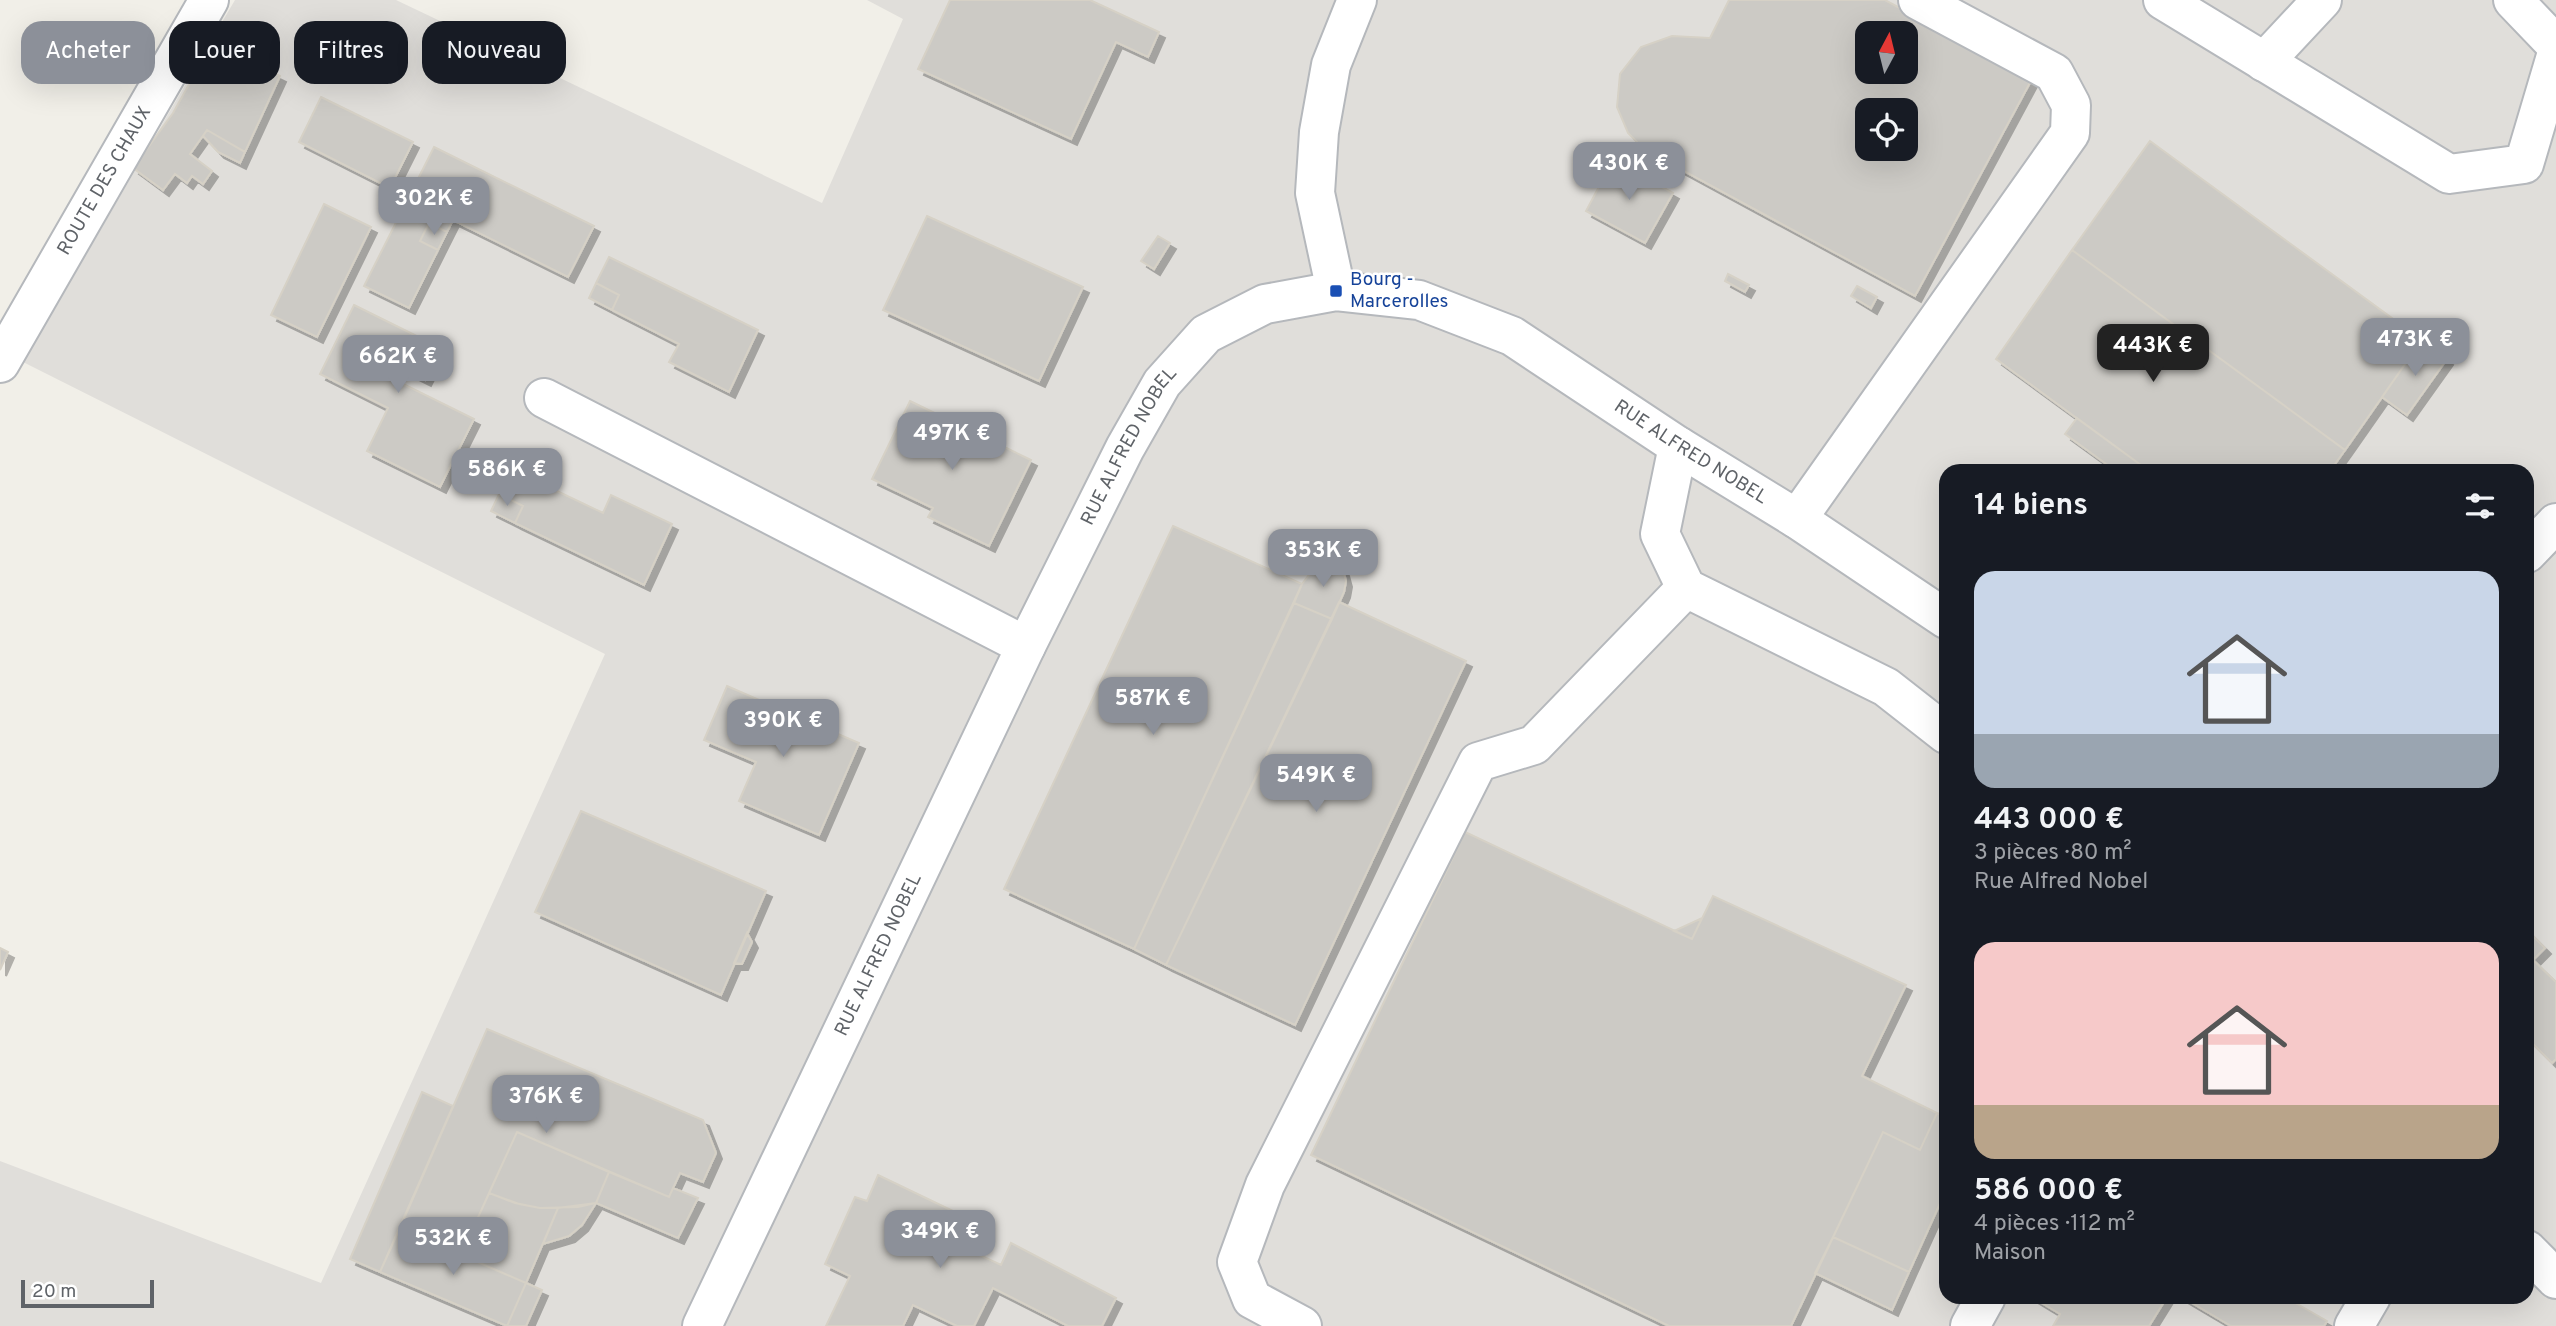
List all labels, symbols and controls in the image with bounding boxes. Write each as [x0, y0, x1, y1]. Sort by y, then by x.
chip: Acheter [21, 21, 155, 84]
chip: Louer [169, 21, 280, 84]
chip: Filtres [294, 21, 408, 84]
chip: Nouveau [422, 21, 566, 84]
north arrow [1855, 21, 1918, 84]
map controls [1855, 21, 1918, 161]
button: locate [1855, 98, 1918, 161]
street label: ROUTE DES CHAUX [52, 102, 157, 260]
pin: 430K € [1572, 142, 1686, 202]
text: 430K € [1589, 150, 1669, 179]
pin: 302K € [377, 177, 491, 237]
text: 302K € [394, 185, 474, 214]
place label: Bourg - Marcerolles [1350, 268, 1448, 314]
marker: Bourg - Marcerolles [1328, 283, 1344, 299]
pin: 473K € [2358, 318, 2472, 378]
pin: 443K € [2096, 324, 2210, 384]
text: 473K € [2376, 326, 2454, 355]
text: 443K € [2113, 332, 2193, 361]
pin: 662K € [341, 336, 455, 395]
text: 662K € [359, 343, 437, 372]
street label: RUE ALFRED NOBEL [1076, 362, 1183, 530]
street label: RUE ALFRED NOBEL [1609, 395, 1772, 510]
pin: 497K € [895, 412, 1009, 472]
text: 497K € [913, 420, 991, 449]
pin: 586K € [450, 448, 564, 508]
text: 586K € [467, 456, 547, 485]
icon: filters [2461, 487, 2499, 525]
text: 14 biens [1974, 488, 2088, 525]
pin: 353K € [1266, 530, 1380, 589]
text: 353K € [1284, 537, 1362, 566]
icon: home [2174, 616, 2300, 742]
pin: 587K € [1096, 678, 1210, 737]
text: 587K € [1115, 685, 1191, 714]
pin: 390K € [726, 700, 840, 759]
text: 390K € [743, 707, 823, 736]
pin: 549K € [1259, 754, 1373, 814]
text: 549K € [1276, 762, 1356, 791]
text: 443 000 € [1974, 802, 2124, 839]
text: 3 pièces · 80 m² [1974, 839, 2132, 868]
text: Rue Alfred Nobel [1974, 868, 2148, 897]
street label: RUE ALFRED NOBEL [830, 869, 928, 1040]
icon: home [2174, 987, 2300, 1113]
pin: 376K € [489, 1076, 603, 1135]
text: 376K € [508, 1083, 584, 1112]
text: 586 000 € [1974, 1173, 2123, 1210]
pin: 349K € [883, 1210, 997, 1270]
text: 4 pièces · 112 m² [1974, 1210, 2135, 1239]
pin: 532K € [396, 1218, 510, 1277]
text: 349K € [900, 1218, 980, 1247]
text: 532K € [414, 1225, 492, 1254]
text: Maison [1974, 1239, 2046, 1268]
scale bar [21, 1277, 154, 1309]
text: 20 m [32, 1280, 76, 1304]

